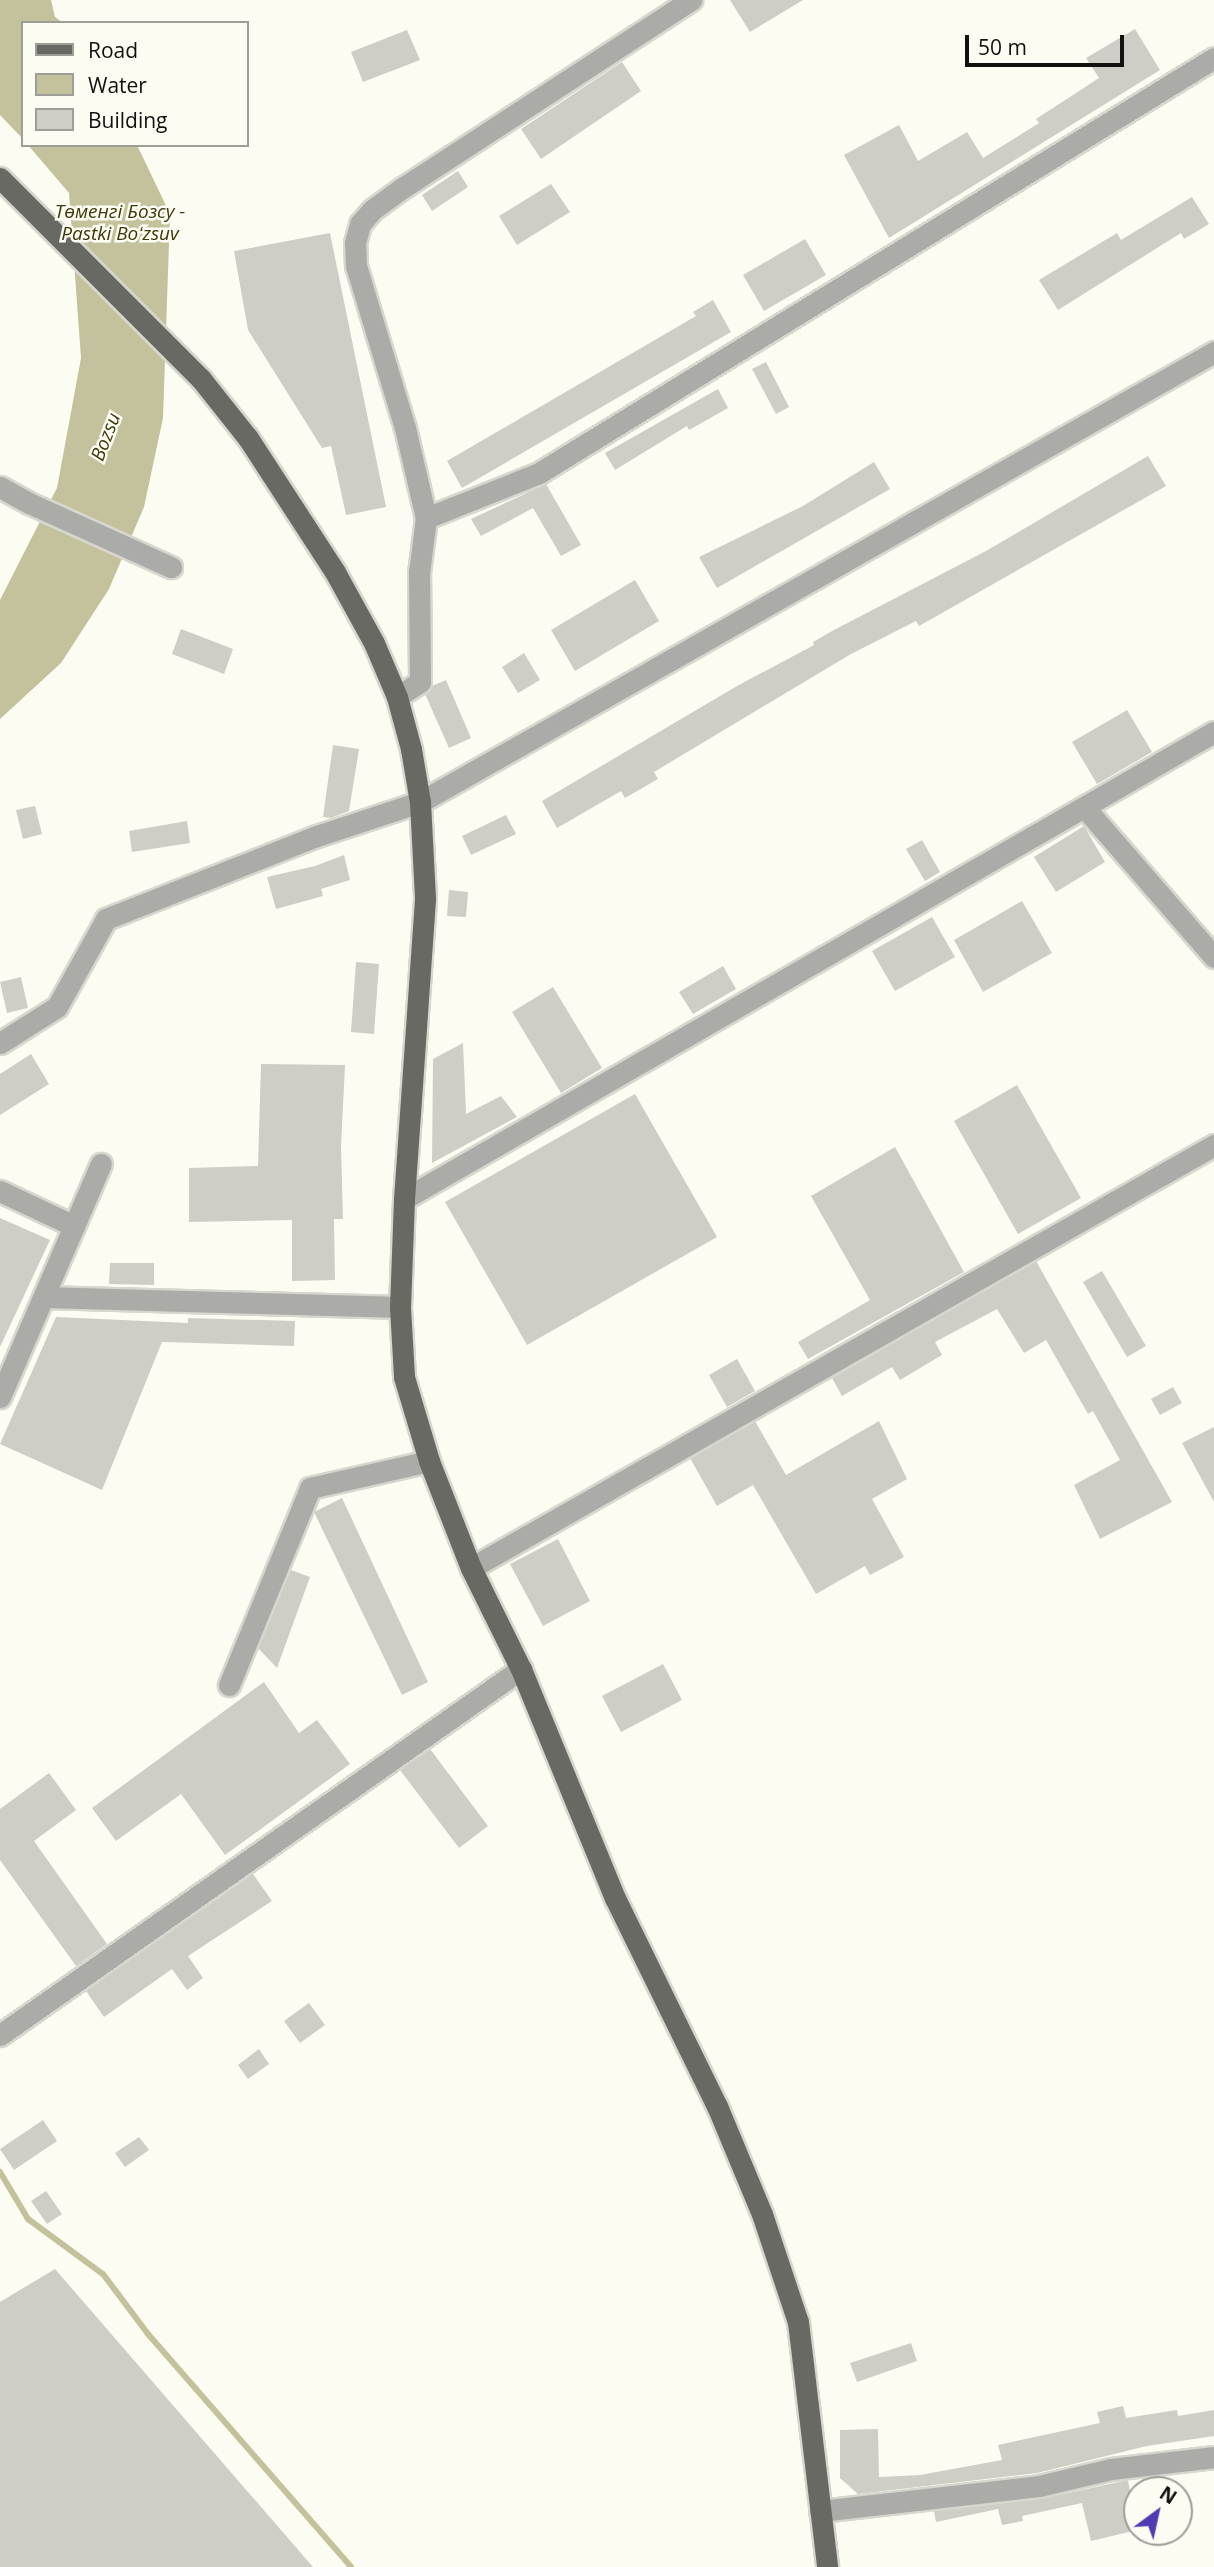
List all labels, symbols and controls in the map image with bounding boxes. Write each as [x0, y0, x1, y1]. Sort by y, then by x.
legend [21, 21, 248, 147]
scale bar [969, 21, 1128, 65]
text: 50 m [978, 33, 1027, 61]
text: Road [88, 36, 138, 64]
text: Water [88, 71, 147, 99]
text: Building [88, 106, 167, 134]
water label: Төменгі Бозсу - Pastki Boʻzsuv [55, 201, 185, 245]
water label: Bozsu [86, 410, 126, 464]
north arrow [1123, 2476, 1193, 2546]
text: N [1155, 2480, 1182, 2510]

